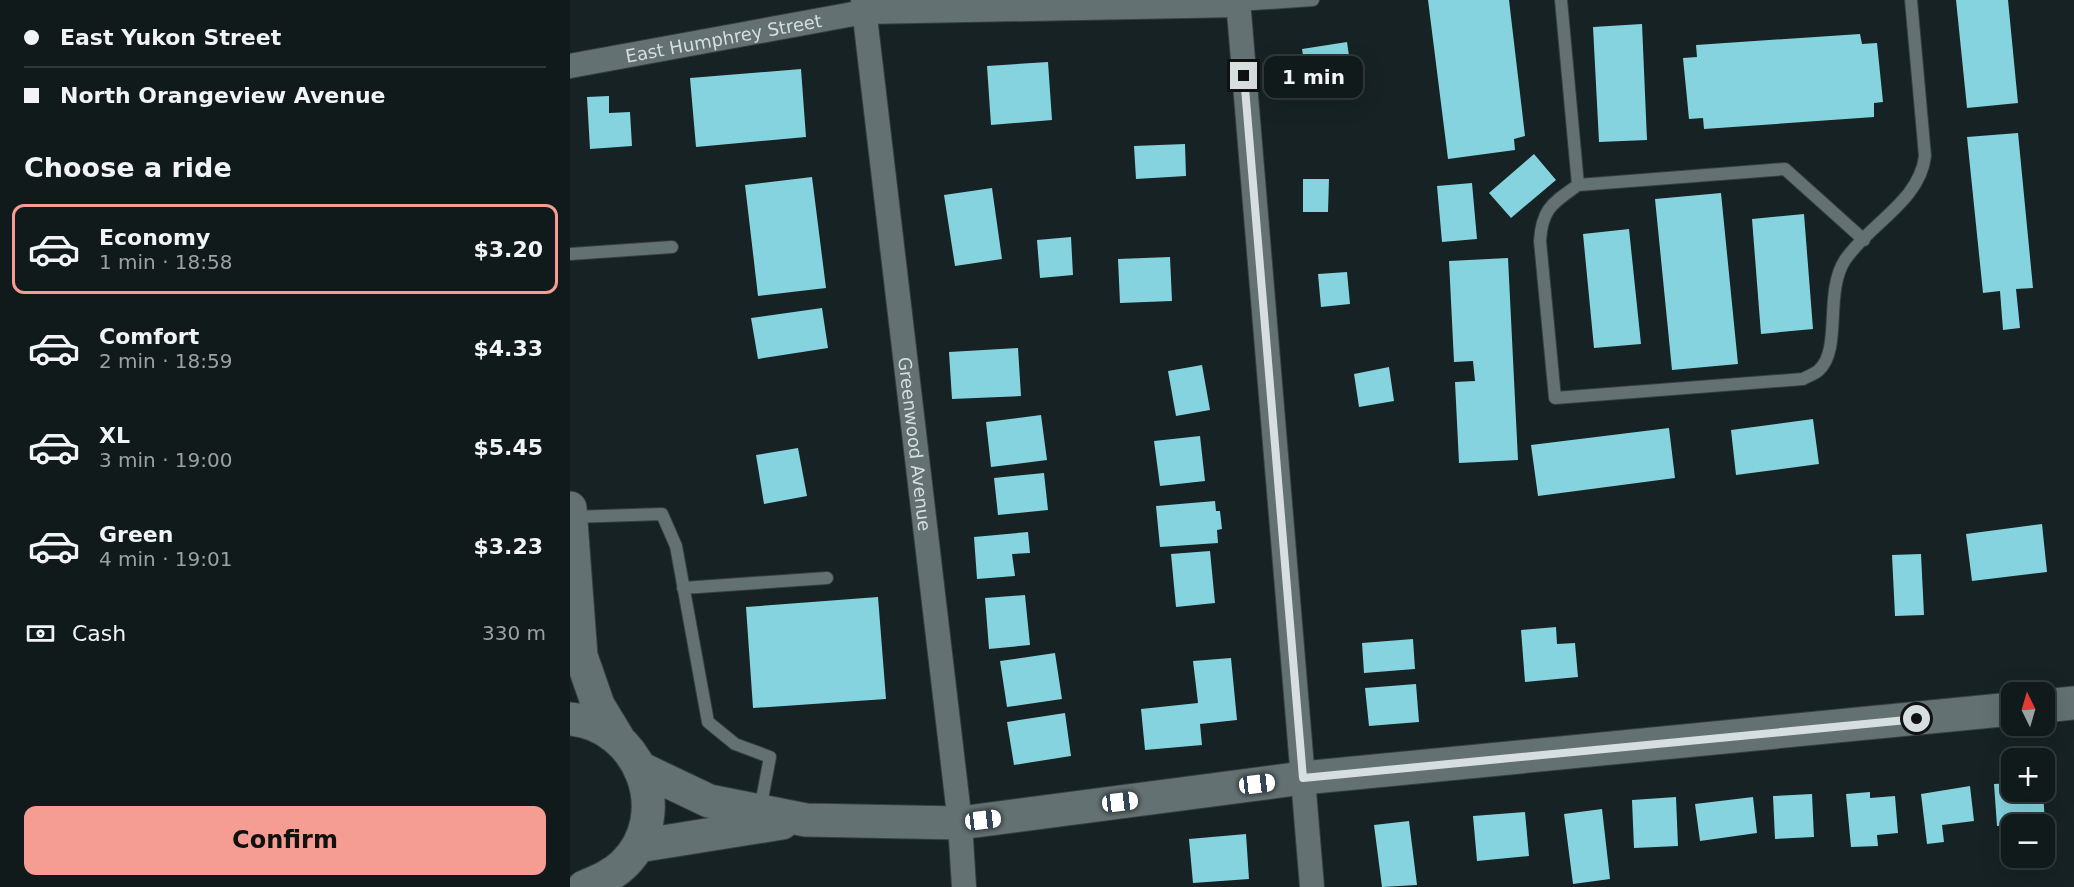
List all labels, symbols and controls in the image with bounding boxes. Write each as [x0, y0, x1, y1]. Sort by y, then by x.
street label: East Humphrey Street [624, 9, 823, 66]
text: East Yukon Street [60, 25, 281, 50]
callout: 1 min [1265, 55, 1364, 97]
route end [1230, 62, 1257, 89]
text: 1 min [1282, 65, 1345, 89]
text: North Orangeview Avenue [60, 83, 385, 108]
text: Choose a ride [24, 152, 232, 183]
icon: car [27, 222, 81, 276]
text: Economy [99, 225, 210, 250]
text: $3.20 [473, 237, 543, 262]
text: 1 min · 18:58 [99, 250, 233, 274]
icon: car [27, 321, 81, 375]
text: Comfort [99, 324, 199, 349]
text: $4.33 [473, 336, 543, 361]
text: 2 min · 18:59 [99, 349, 233, 373]
street label: Greenwood Avenue [895, 356, 936, 532]
icon: car [27, 420, 81, 474]
text: XL [99, 423, 130, 448]
text: $5.45 [473, 435, 543, 460]
text: 3 min · 19:00 [99, 448, 233, 472]
icon: car [27, 519, 81, 573]
text: Green [99, 522, 173, 547]
text: $3.23 [473, 534, 543, 559]
text: 4 min · 19:01 [99, 547, 233, 571]
icon: cash [24, 617, 57, 650]
text: Cash [72, 621, 126, 646]
text: 330 m [482, 621, 546, 645]
north arrow [2001, 682, 2055, 736]
map controls [2001, 682, 2055, 868]
route start [1903, 705, 1930, 732]
button: + [2001, 748, 2055, 802]
car [1238, 773, 1276, 795]
car [1101, 791, 1139, 813]
button: Confirm [24, 806, 546, 875]
car [964, 809, 1002, 831]
button: − [2001, 814, 2055, 868]

